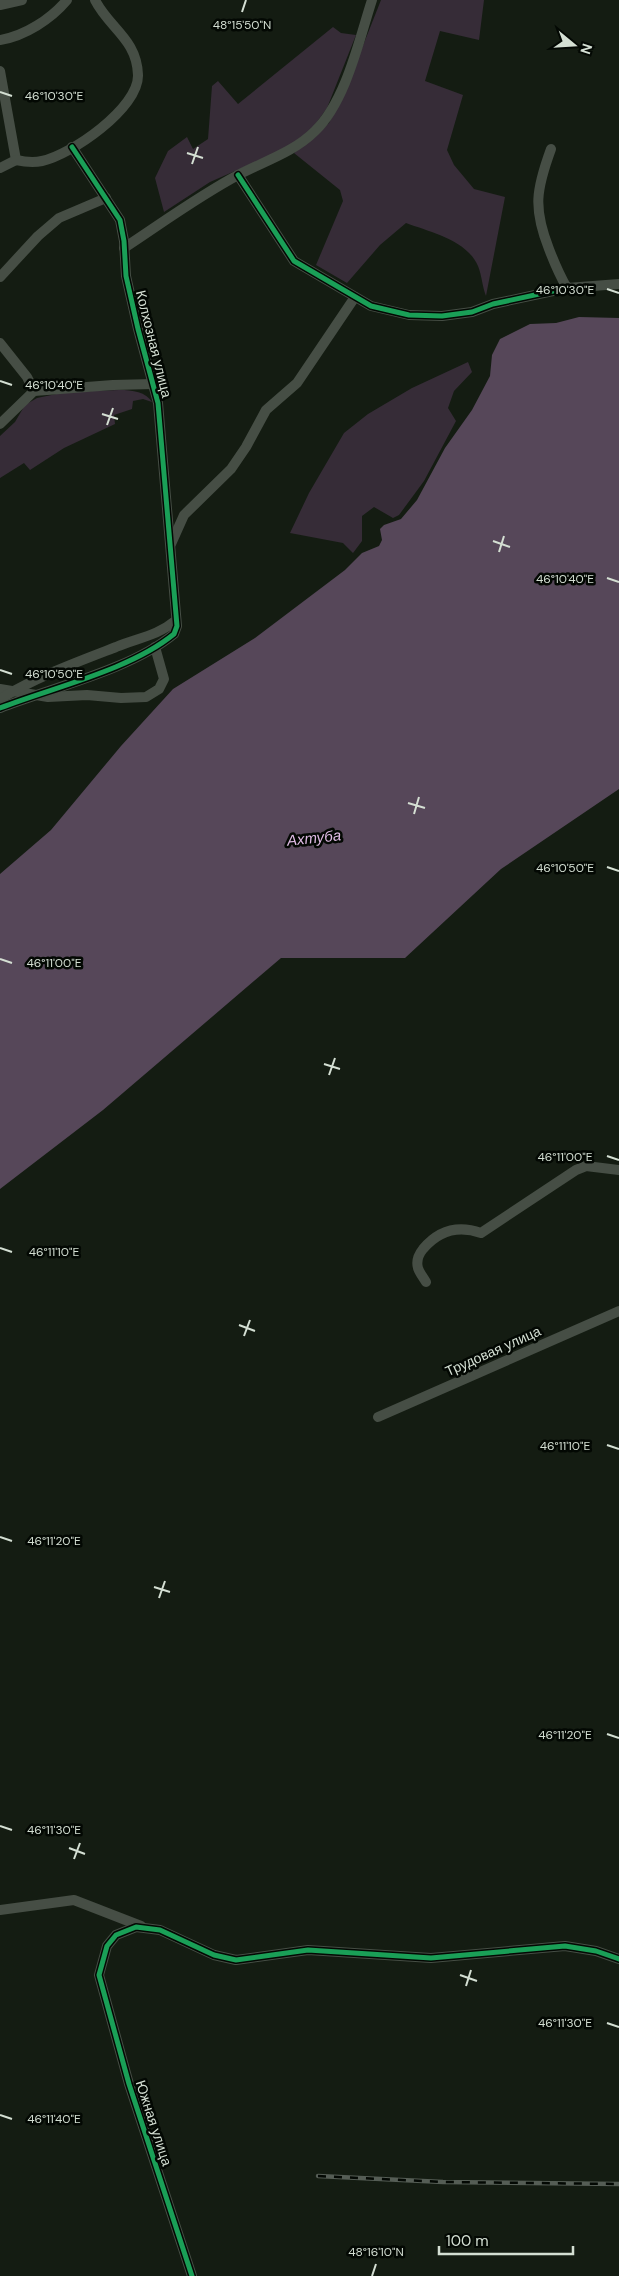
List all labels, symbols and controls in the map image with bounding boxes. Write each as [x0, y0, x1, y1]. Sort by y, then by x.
text: 48°15'50"N [213, 17, 271, 33]
north arrow [549, 20, 599, 70]
text: N [576, 41, 597, 57]
text: 46°10'30"E [25, 88, 83, 104]
text: 46°10'30"E [536, 282, 594, 298]
street label: Колхозная улица [132, 288, 176, 400]
text: 46°10'40"E [25, 377, 83, 393]
text: 46°10'40"E [536, 571, 594, 587]
text: 46°10'50"E [25, 666, 83, 682]
water label: Ахтуба [285, 825, 342, 851]
text: 46°10'50"E [536, 860, 594, 876]
text: 46°11'00"E [26, 955, 82, 971]
text: 46°11'00"E [537, 1149, 593, 1165]
text: 46°11'10"E [29, 1244, 79, 1260]
street label: Трудовая улица [442, 1322, 544, 1380]
text: 46°11'10"E [540, 1438, 590, 1454]
text: 46°11'20"E [27, 1533, 81, 1549]
text: 46°11'20"E [538, 1727, 592, 1743]
text: 46°11'30"E [27, 1822, 81, 1838]
text: 46°11'30"E [538, 2015, 592, 2031]
street label: Южная улица [132, 2078, 176, 2168]
text: 46°11'40"E [27, 2111, 81, 2127]
scale bar [439, 2224, 573, 2256]
text: 100 m [446, 2231, 489, 2251]
text: 48°16'10"N [348, 2244, 404, 2260]

